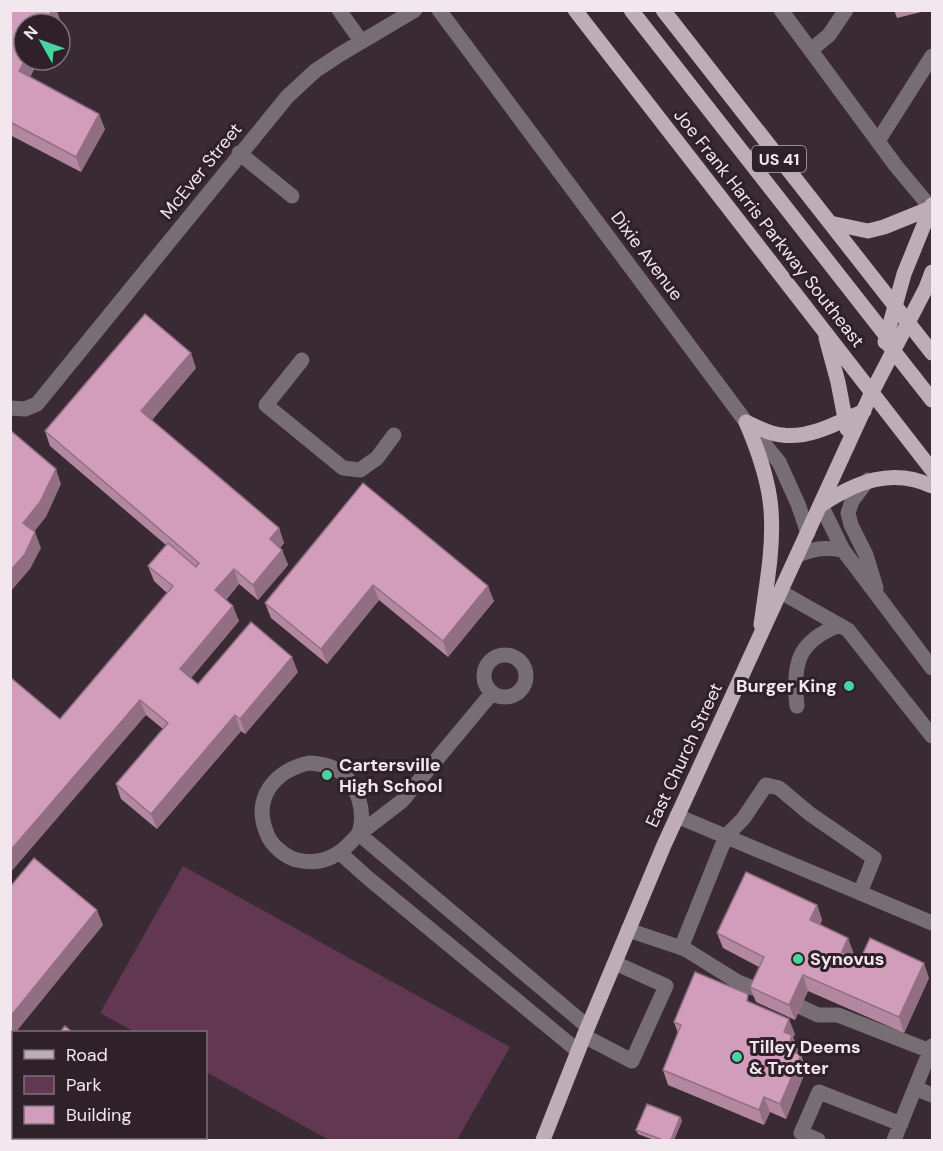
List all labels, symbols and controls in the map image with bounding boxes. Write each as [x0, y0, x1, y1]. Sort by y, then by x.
north arrow [12, 12, 72, 72]
text: N [19, 21, 43, 44]
street label: Joe Frank Harris Parkway Southeast [668, 104, 870, 352]
street label: McEver Street [155, 118, 247, 224]
road number: US 41 [752, 146, 806, 172]
street label: Dixie Avenue [605, 206, 689, 306]
place label: Burger King [736, 674, 837, 698]
street label: East Church Street [640, 679, 728, 831]
marker: Burger King [842, 679, 856, 693]
place label: Cartersville High School [339, 753, 443, 798]
marker: Cartersville High School [320, 768, 334, 782]
place label: Synovus [810, 947, 884, 971]
marker: Synovus [791, 952, 805, 966]
legend [12, 1031, 207, 1139]
place label: Tilley Deems & Trotter [749, 1035, 861, 1080]
text: Road [66, 1043, 108, 1067]
marker: Tilley Deems & Trotter [730, 1050, 744, 1064]
text: Park [66, 1073, 102, 1097]
text: Building [66, 1103, 131, 1127]

